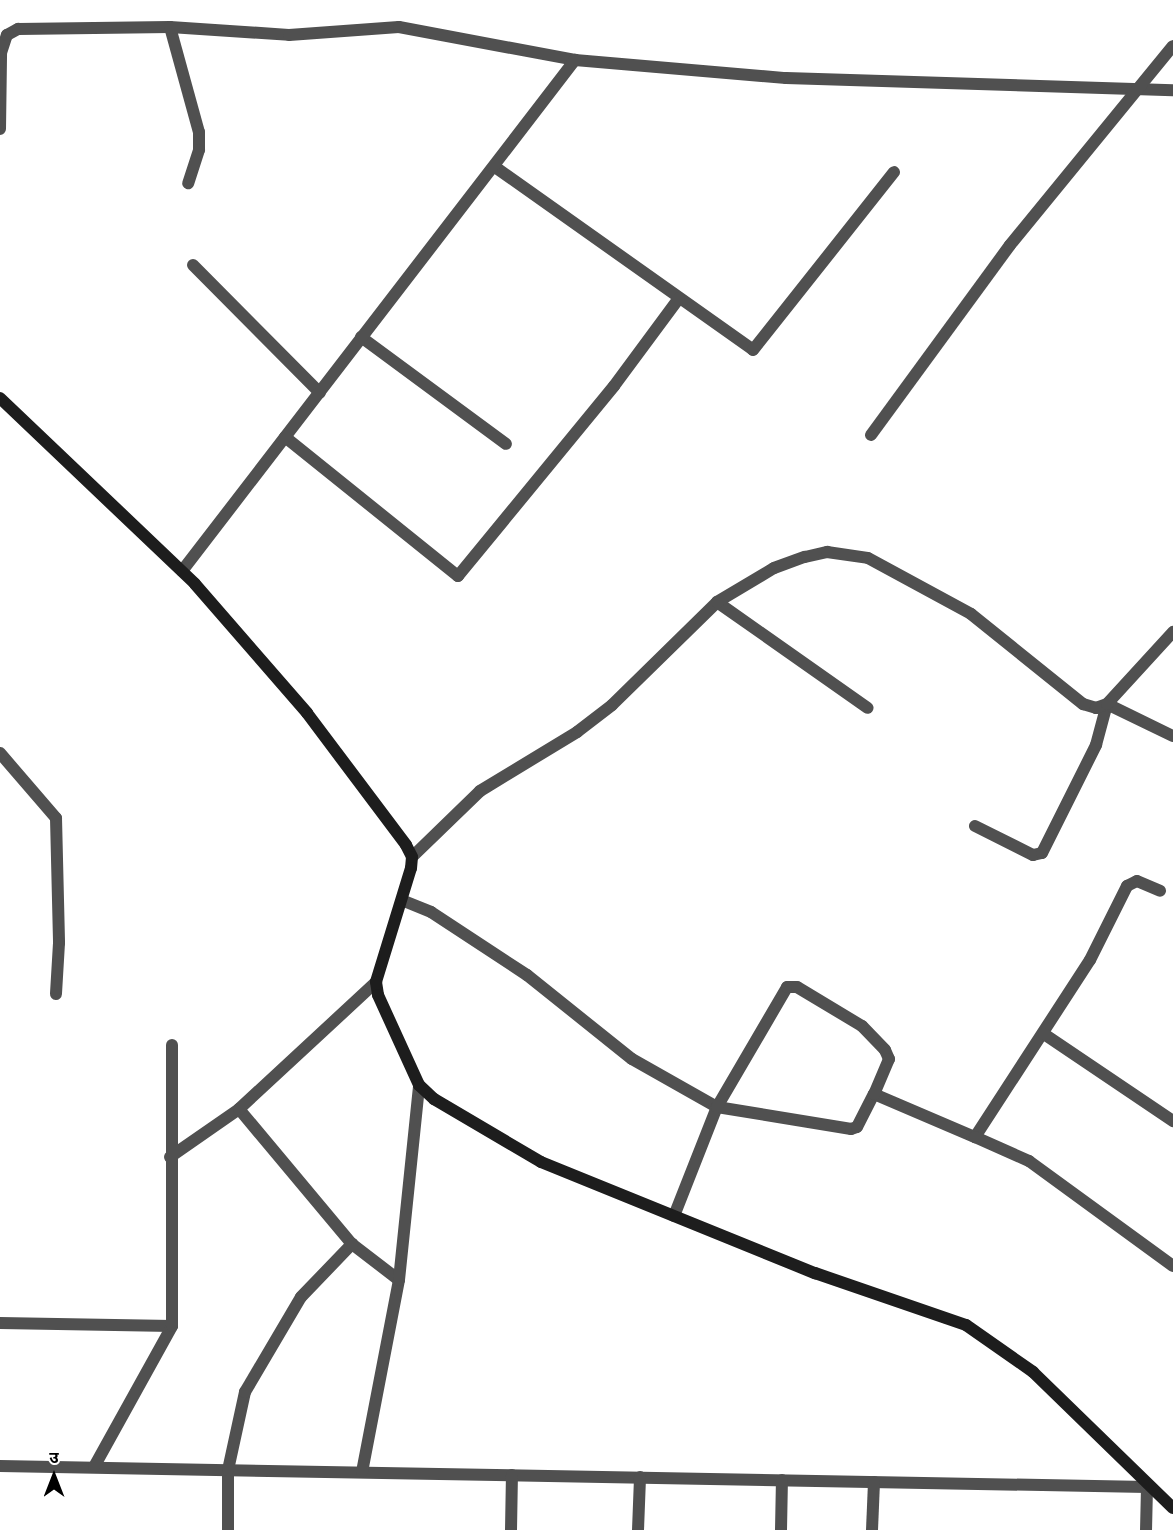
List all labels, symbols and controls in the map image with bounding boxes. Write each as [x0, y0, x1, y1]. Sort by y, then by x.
north arrow [24, 1446, 84, 1506]
text: उ [49, 1448, 59, 1468]

